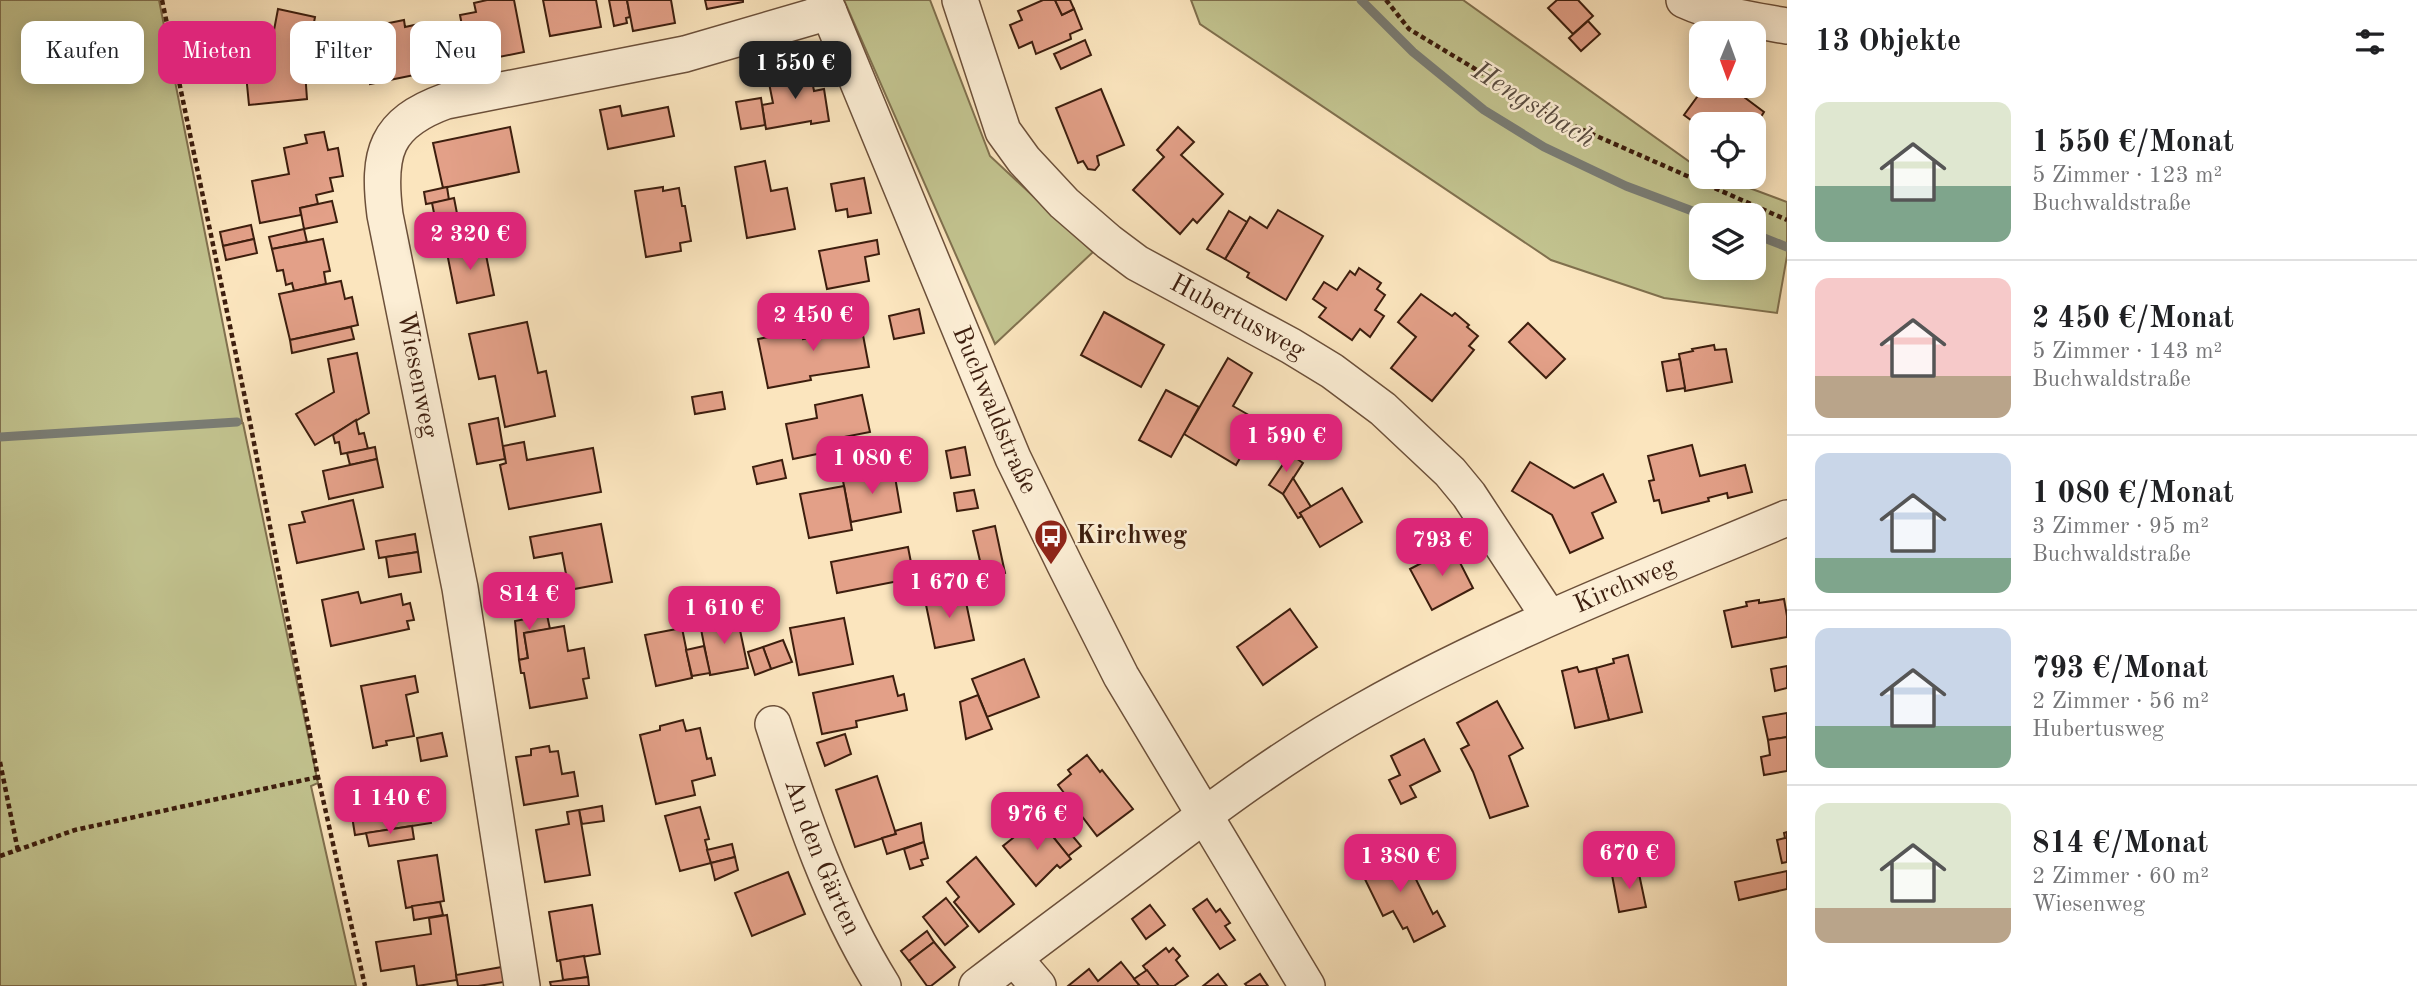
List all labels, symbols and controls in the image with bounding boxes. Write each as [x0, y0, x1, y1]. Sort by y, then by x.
chip: Kaufen [21, 21, 144, 84]
chip: Mieten [158, 21, 276, 84]
chip: Filter [290, 21, 396, 84]
chip: Neu [410, 21, 501, 84]
north arrow [1689, 21, 1766, 98]
map controls [1689, 21, 1766, 280]
icon: filters [2351, 23, 2389, 61]
text: 13 Objekte [1815, 27, 1961, 57]
pin: 1 550 € [730, 42, 860, 101]
text: 1 550 € [755, 52, 835, 75]
water label: Hengstbach [1466, 57, 1599, 155]
button: locate [1689, 112, 1766, 189]
text: 1 550 €/Monat [2032, 128, 2234, 158]
icon: home [1871, 130, 1955, 214]
text: 5 Zimmer · 123 m² [2032, 164, 2222, 187]
text: Buchwaldstraße [2032, 192, 2191, 215]
button: layers [1689, 203, 1766, 280]
pin: 2 320 € [405, 212, 535, 272]
text: 2 320 € [430, 223, 510, 246]
street label: Hubertusweg [1165, 270, 1310, 364]
pin: 2 450 € [748, 294, 878, 353]
text: 2 450 € [773, 304, 853, 327]
text: 2 450 €/Monat [2032, 304, 2234, 334]
icon: home [1871, 306, 1955, 390]
street label: Wiesenweg [392, 310, 442, 440]
street label: Buchwaldstraße [947, 322, 1041, 498]
text: 5 Zimmer · 143 m² [2032, 340, 2222, 363]
text: Buchwaldstraße [2032, 368, 2191, 391]
pin: 1 590 € [1221, 414, 1351, 474]
text: 1 590 € [1246, 425, 1326, 448]
pin: 1 080 € [807, 436, 937, 496]
text: 1 080 € [832, 447, 912, 470]
text: 1 080 €/Monat [2032, 479, 2234, 509]
icon: home [1871, 481, 1955, 565]
text: 3 Zimmer · 95 m² [2032, 515, 2209, 538]
bus stop icon: Kirchweg [1032, 517, 1070, 566]
pin: 793 € [1393, 518, 1491, 578]
place label: Kirchweg [1076, 523, 1188, 549]
text: 793 € [1412, 529, 1472, 552]
text: Buchwaldstraße [2032, 543, 2191, 566]
street label: Kirchweg [1570, 553, 1680, 619]
pin: 1 670 € [884, 560, 1014, 620]
text: 1 670 € [909, 571, 989, 594]
pin: 814 € [480, 572, 578, 632]
text: 814 € [499, 583, 559, 606]
pin: 1 610 € [659, 586, 789, 646]
text: 1 610 € [684, 597, 764, 620]
text: 793 €/Monat [2032, 654, 2208, 684]
icon: home [1871, 656, 1955, 740]
text: 2 Zimmer · 56 m² [2032, 690, 2209, 713]
text: Hubertusweg [2032, 718, 2164, 741]
pin: 1 140 € [325, 776, 455, 836]
street label: An den Gärten [779, 776, 865, 939]
text: 1 140 € [350, 787, 430, 810]
pin: 976 € [988, 792, 1086, 852]
text: 976 € [1007, 803, 1067, 826]
text: 814 €/Monat [2032, 829, 2208, 859]
icon: home [1871, 831, 1955, 915]
pin: 670 € [1580, 832, 1678, 891]
pin: 1 380 € [1335, 834, 1465, 894]
text: 670 € [1599, 842, 1659, 865]
text: 1 380 € [1360, 845, 1440, 868]
text: 2 Zimmer · 60 m² [2032, 865, 2209, 888]
text: Wiesenweg [2032, 893, 2145, 916]

